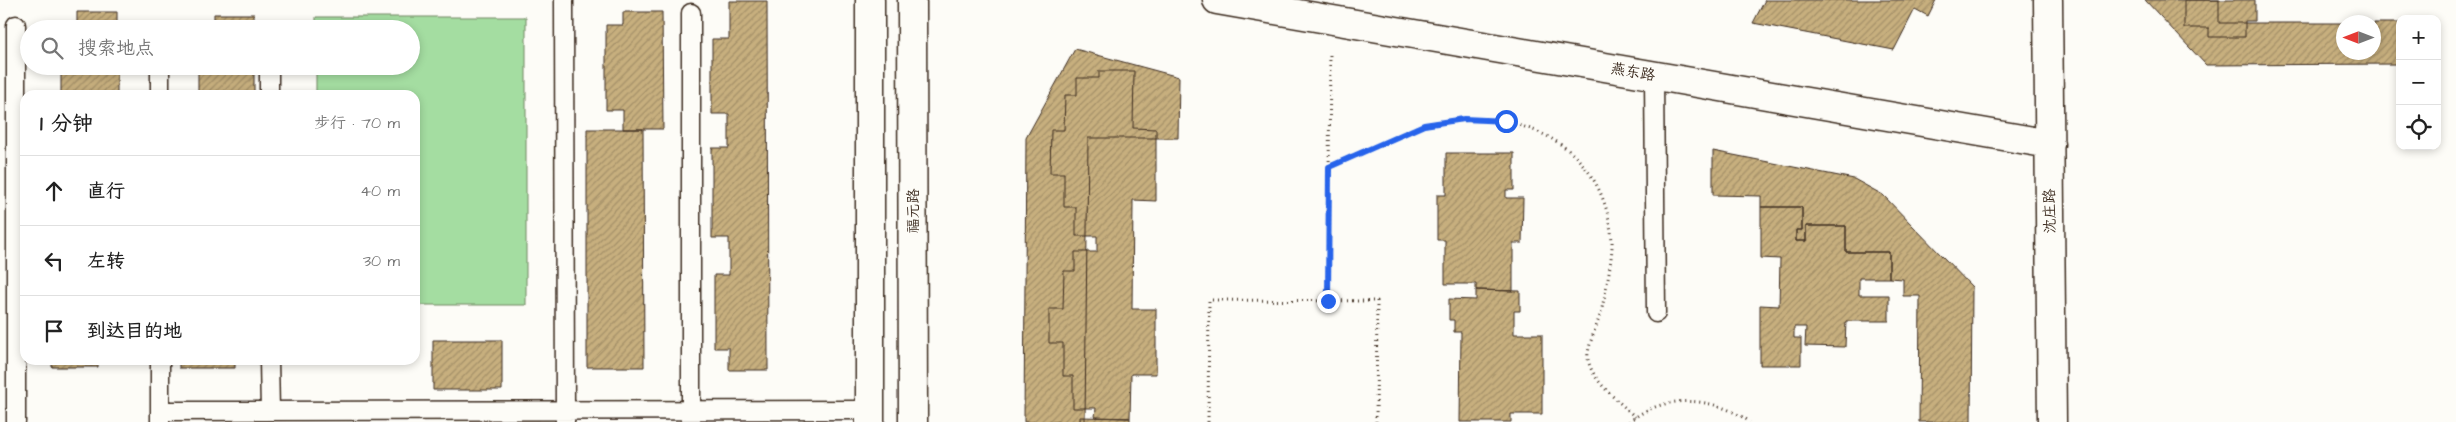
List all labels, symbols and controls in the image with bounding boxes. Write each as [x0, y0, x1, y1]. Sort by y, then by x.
north arrow [2336, 15, 2381, 60]
map controls [2396, 15, 2441, 150]
button: + [2396, 15, 2441, 60]
search box [20, 20, 420, 75]
icon: search [38, 34, 66, 62]
text: 搜索地点 [78, 35, 154, 62]
street label: 燕东路 [1609, 58, 1657, 86]
button: − [2396, 60, 2441, 105]
button: locate [2396, 105, 2441, 150]
text: 1 分钟 [40, 109, 93, 138]
route start [1495, 110, 1518, 133]
text: 步行 · 70 m [314, 112, 400, 134]
icon: ahead [40, 177, 68, 205]
text: 直行 [87, 178, 125, 205]
text: 40 m [360, 180, 400, 202]
street label: 福元路 [903, 188, 924, 234]
street label: 沈庄路 [2039, 188, 2061, 234]
icon: left [40, 247, 68, 275]
text: 左转 [87, 248, 125, 275]
text: 30 m [363, 250, 400, 272]
route end [1317, 290, 1340, 313]
icon: arrive [40, 317, 68, 345]
text: 到达目的地 [87, 318, 182, 345]

